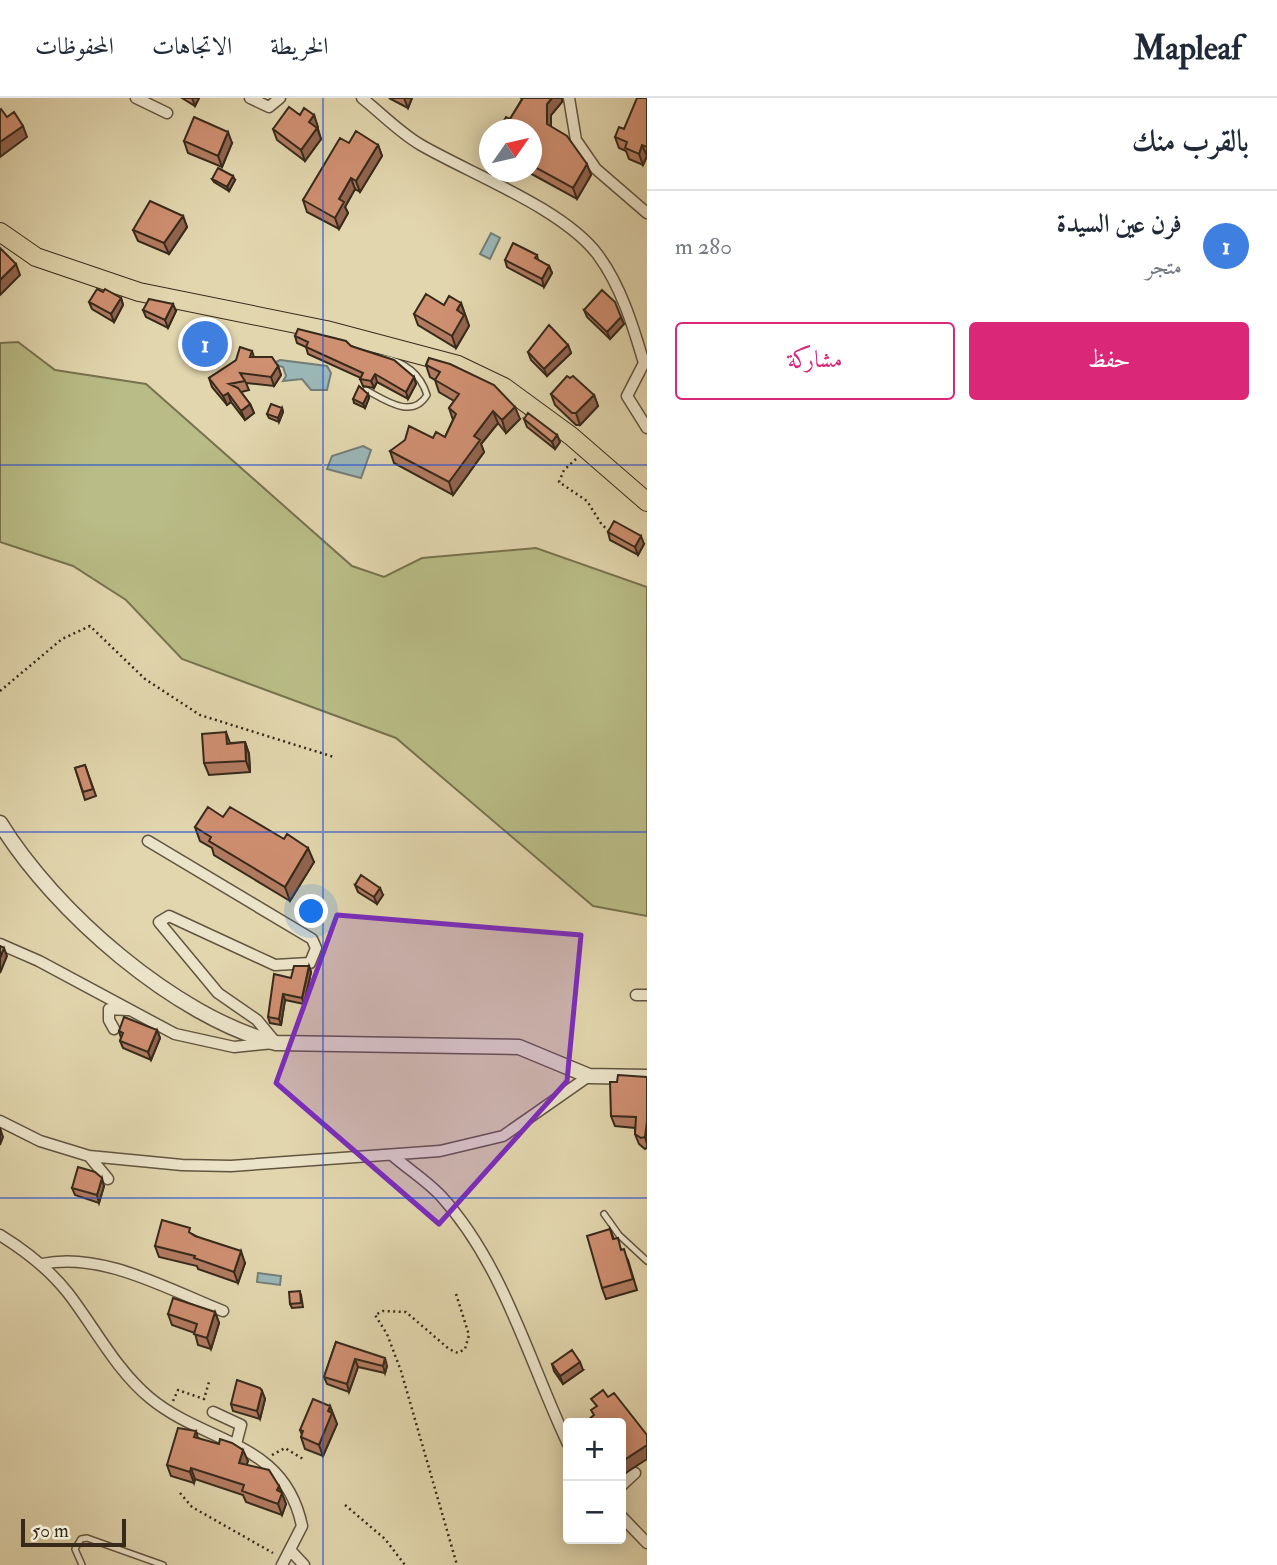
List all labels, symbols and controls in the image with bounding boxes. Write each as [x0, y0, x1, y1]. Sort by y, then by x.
text: Mapleaf [1134, 28, 1242, 69]
text: المحفوظات [35, 31, 114, 62]
text: الاتجاهات [152, 31, 232, 62]
text: الخريطة [270, 31, 329, 62]
north arrow [479, 119, 542, 182]
text: بالقرب منك [1132, 123, 1249, 160]
text: فرن عين السيدة [1057, 208, 1182, 240]
text: 280 m [675, 232, 732, 261]
text: 1 [1222, 232, 1230, 261]
text: متجر [1146, 252, 1182, 281]
pin: 1 [182, 318, 228, 370]
button: مشاركة [675, 322, 955, 400]
button: حفظ [969, 322, 1249, 400]
your location [294, 894, 328, 928]
map controls [563, 1418, 626, 1544]
button: + [563, 1418, 626, 1481]
button: − [563, 1481, 626, 1544]
scale bar [21, 1516, 126, 1548]
text: 50 m [32, 1519, 69, 1543]

